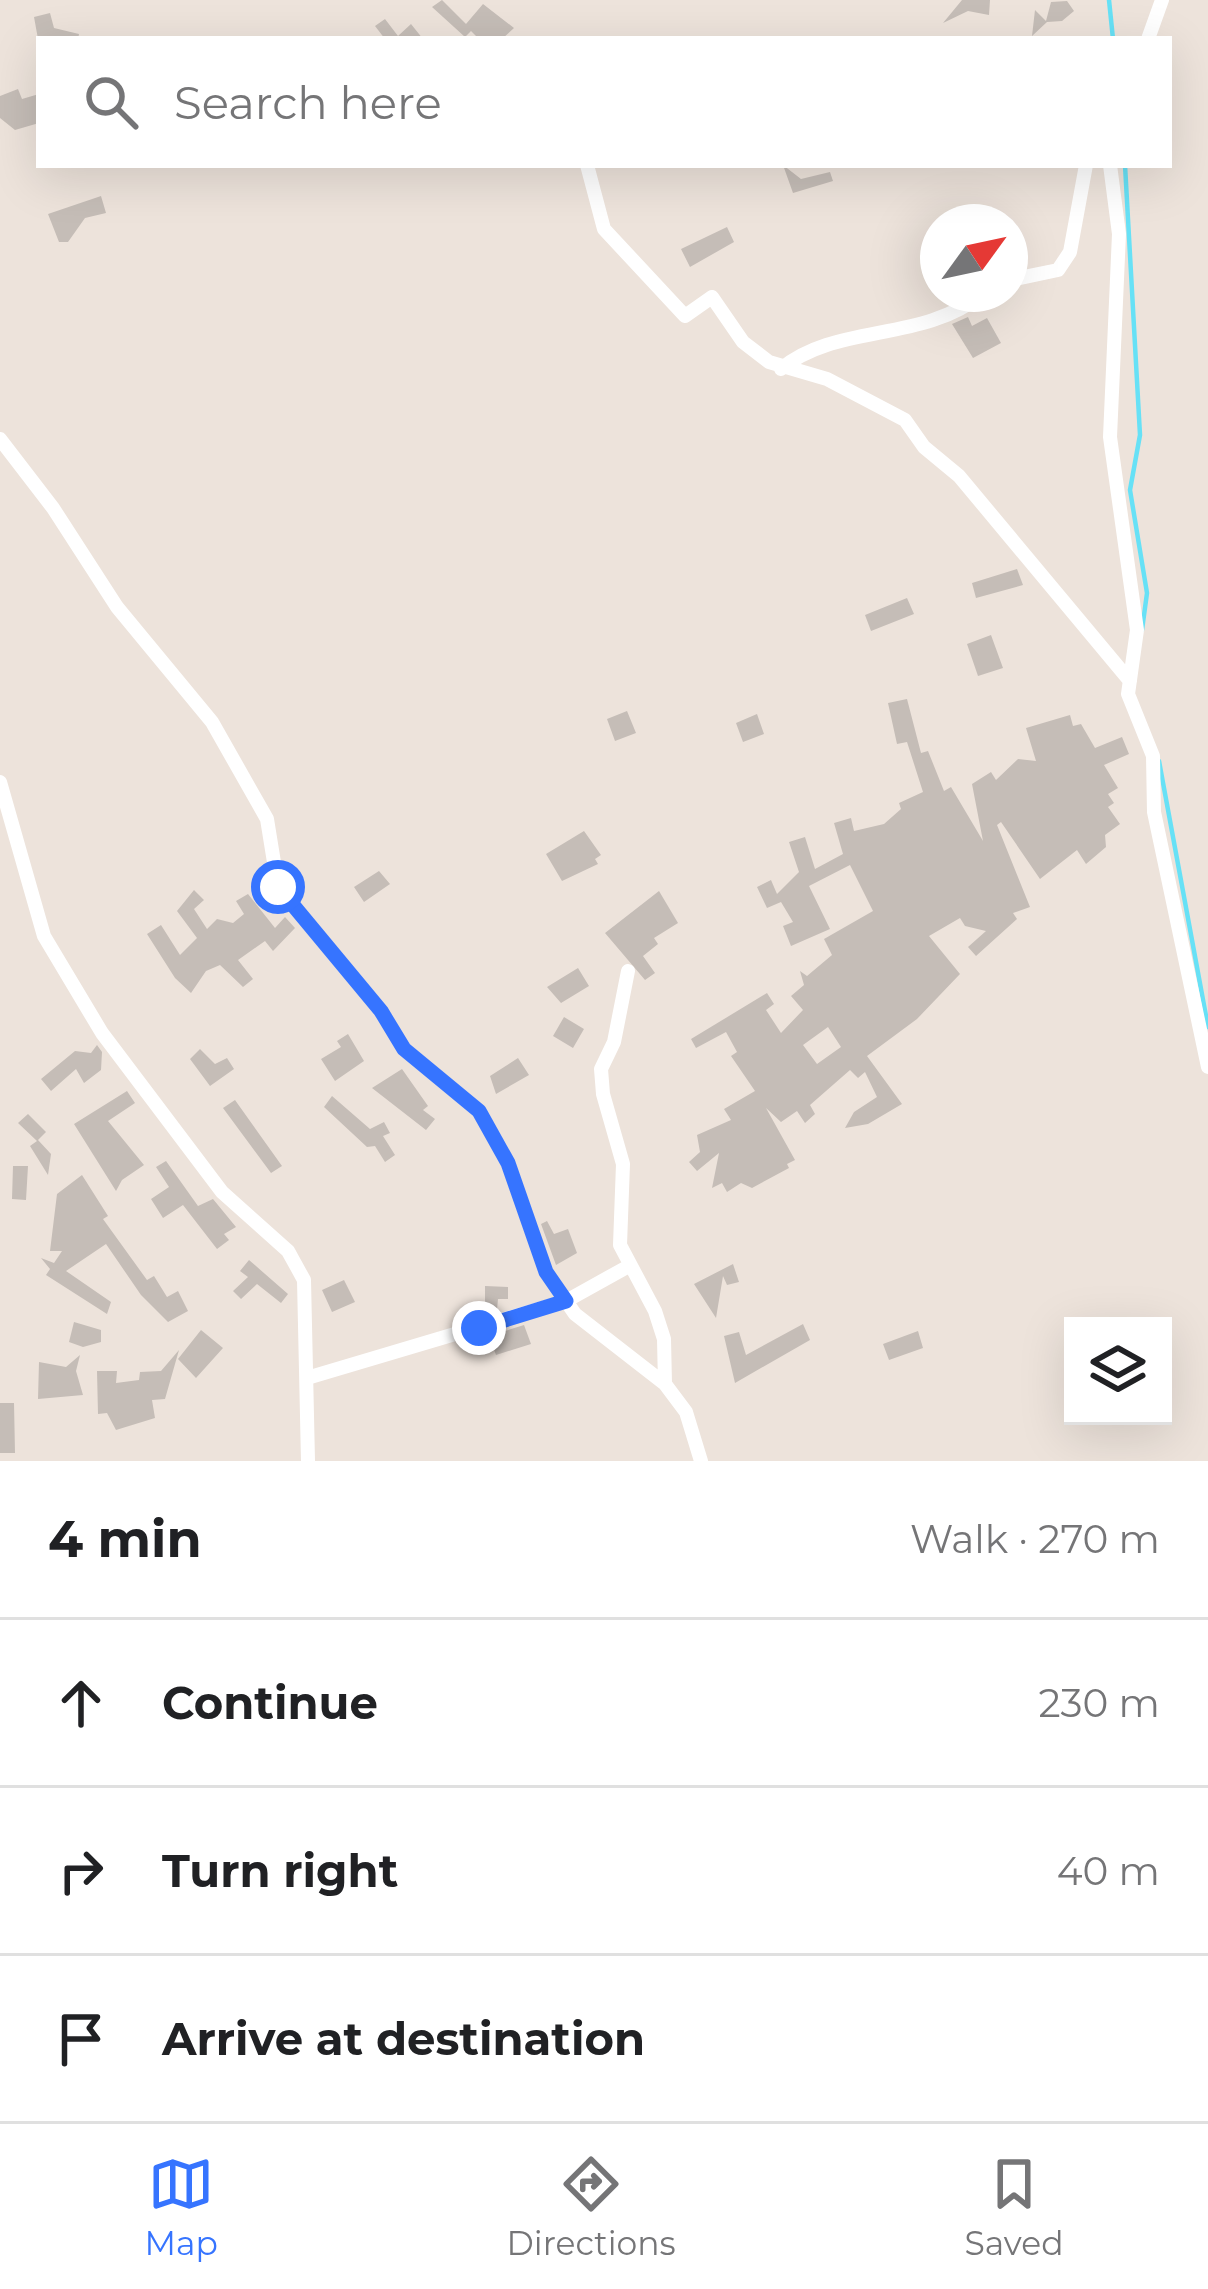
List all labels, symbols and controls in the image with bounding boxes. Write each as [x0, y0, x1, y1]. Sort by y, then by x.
search box [36, 36, 1172, 168]
icon: search [78, 69, 144, 135]
text: Search here [174, 75, 442, 130]
north arrow [920, 204, 1028, 312]
route start [251, 860, 305, 914]
route end [452, 1301, 506, 1355]
map controls [1064, 1317, 1172, 1425]
button: layers [1064, 1317, 1172, 1425]
text: 4 min [48, 1508, 202, 1570]
text: Walk · 270 m [910, 1515, 1160, 1563]
icon: ahead [48, 1670, 114, 1736]
text: Continue [162, 1675, 378, 1730]
text: 230 m [1038, 1679, 1160, 1727]
icon: right [48, 1838, 114, 1904]
text: Turn right [162, 1843, 398, 1898]
text: 40 m [1057, 1847, 1160, 1895]
icon: arrive [48, 2006, 114, 2072]
text: Arrive at destination [162, 2011, 645, 2066]
tab: Map [144, 2151, 218, 2263]
tab: Directions [507, 2151, 676, 2263]
tab: Saved [964, 2151, 1064, 2263]

